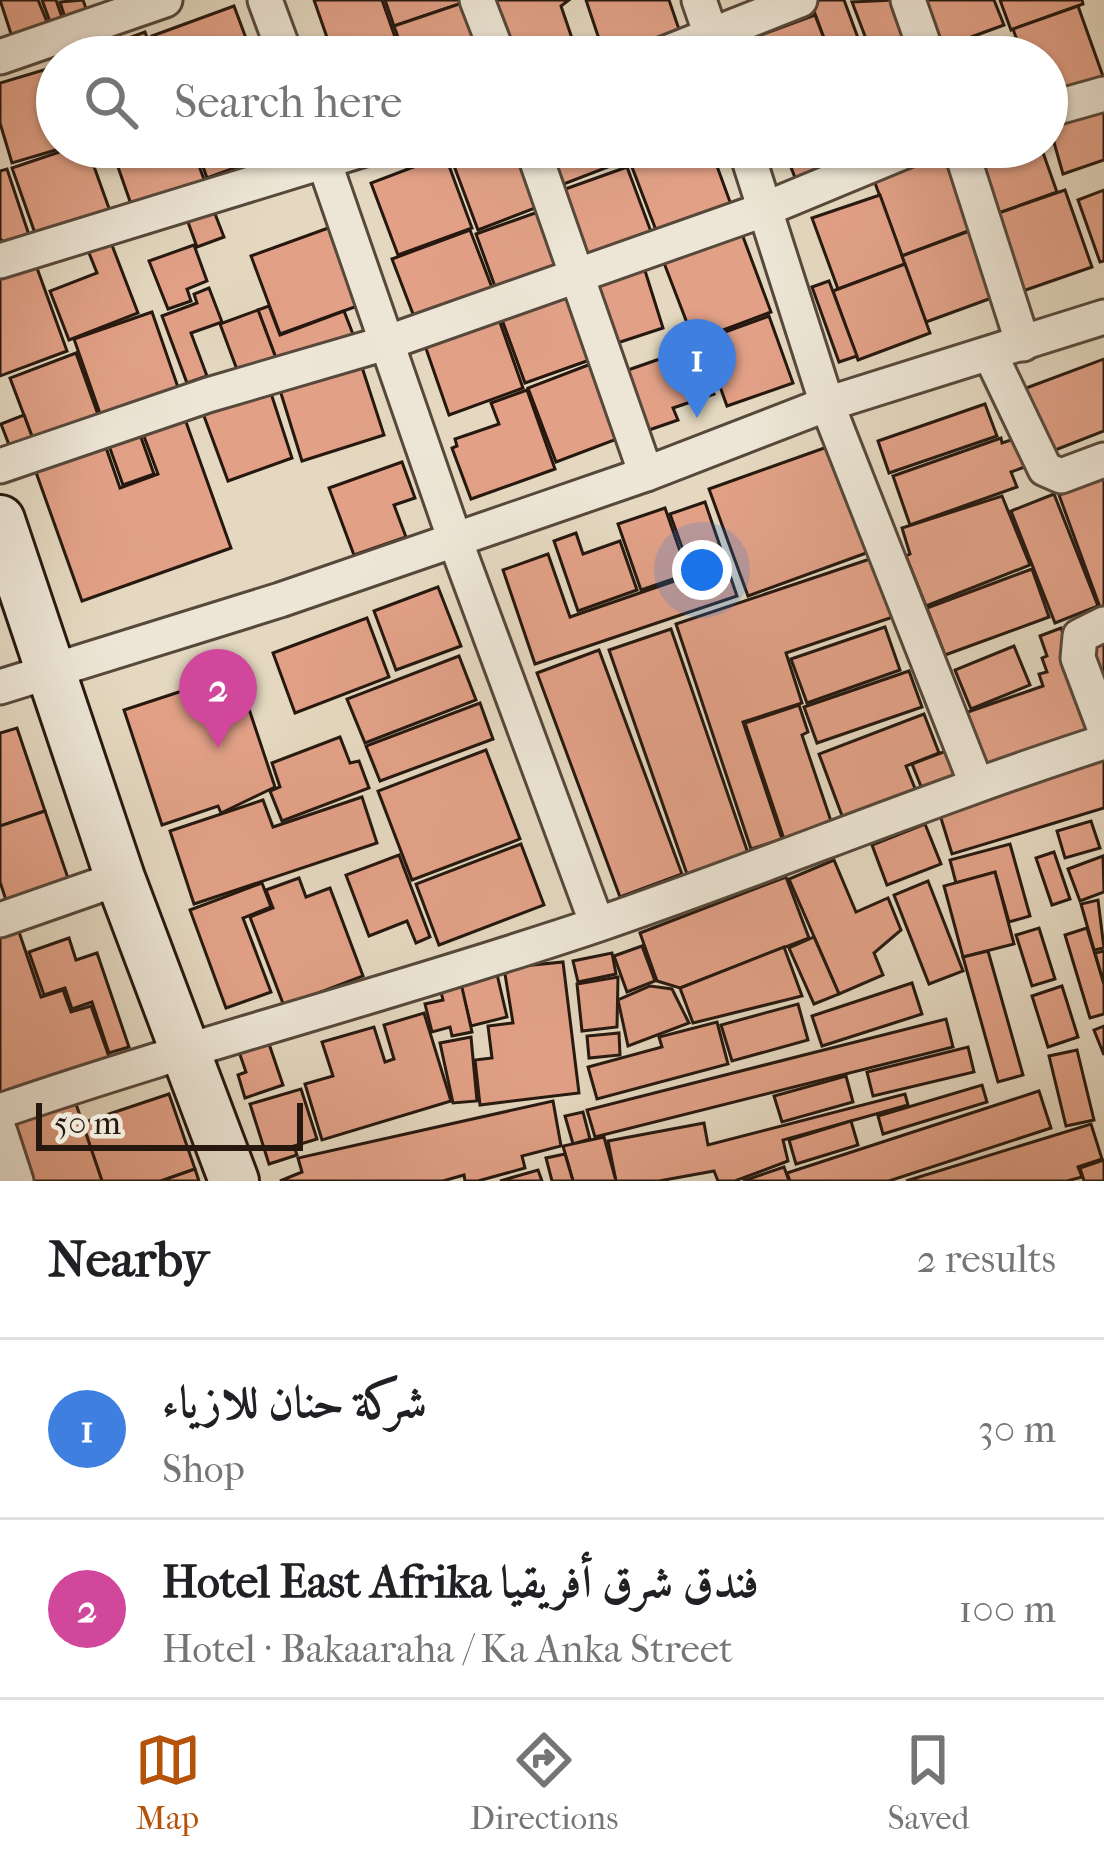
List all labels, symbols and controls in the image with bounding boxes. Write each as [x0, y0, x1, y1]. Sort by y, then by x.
search box [36, 36, 1068, 168]
icon: search [78, 69, 144, 135]
text: Search here [174, 76, 402, 129]
pin: 1 [658, 319, 736, 418]
your location [672, 540, 732, 600]
pin: 2 [179, 649, 257, 748]
scale bar [36, 1097, 303, 1150]
text: 50 m [54, 1104, 121, 1143]
text: Nearby [48, 1229, 209, 1289]
text: 2 results [917, 1236, 1056, 1282]
text: شركة حنان للازياء [162, 1376, 427, 1429]
text: 1 [80, 1406, 94, 1452]
text: 30 m [978, 1406, 1056, 1452]
text: Shop [162, 1446, 245, 1492]
text: Hotel East Afrika فندق شرق أفريقيا [162, 1556, 759, 1609]
text: 2 [77, 1586, 97, 1632]
text: 100 m [958, 1586, 1056, 1632]
text: Hotel · Bakaaraha / Ka Anka Street [162, 1626, 733, 1672]
tab: Map [135, 1727, 201, 1838]
tab: Directions [470, 1727, 618, 1838]
tab: Saved [888, 1727, 969, 1838]

